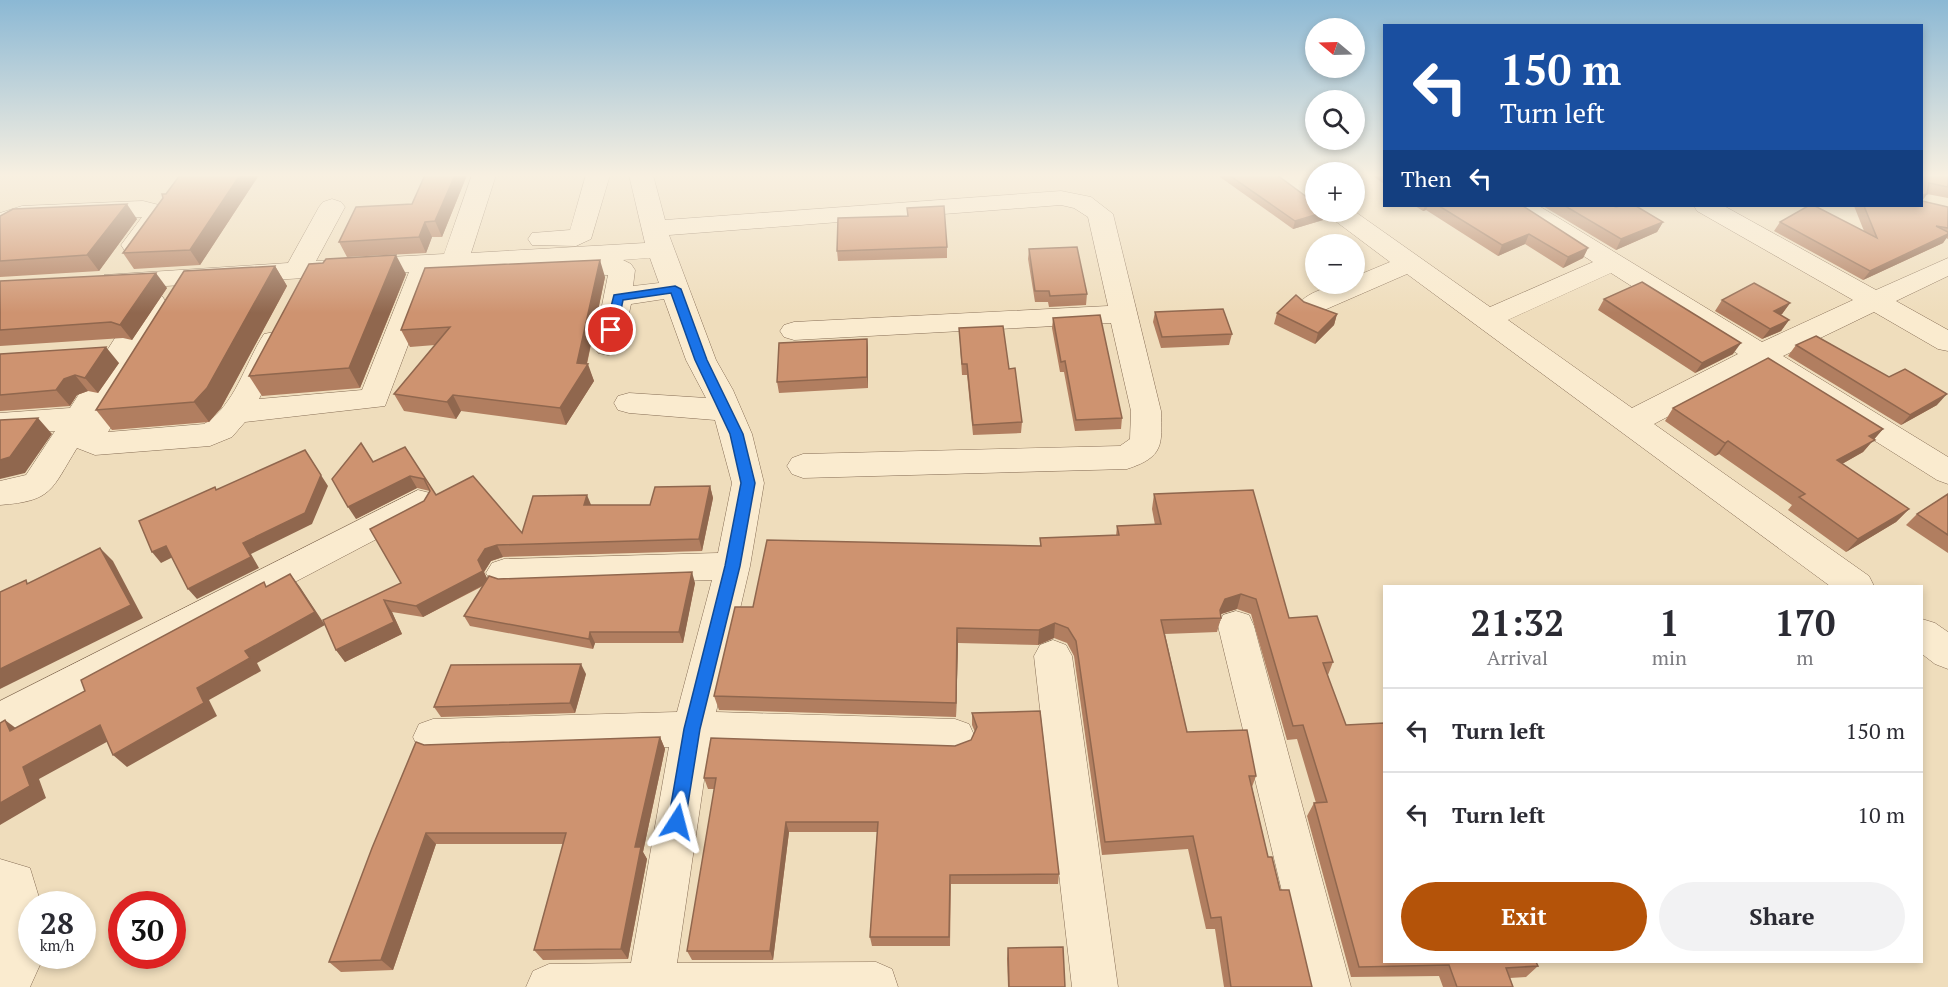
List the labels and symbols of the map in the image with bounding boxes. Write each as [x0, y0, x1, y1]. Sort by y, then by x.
north arrow [1305, 18, 1365, 78]
pin [585, 304, 636, 355]
position arrow [645, 790, 709, 854]
speed limit sign: 30 [108, 891, 186, 969]

